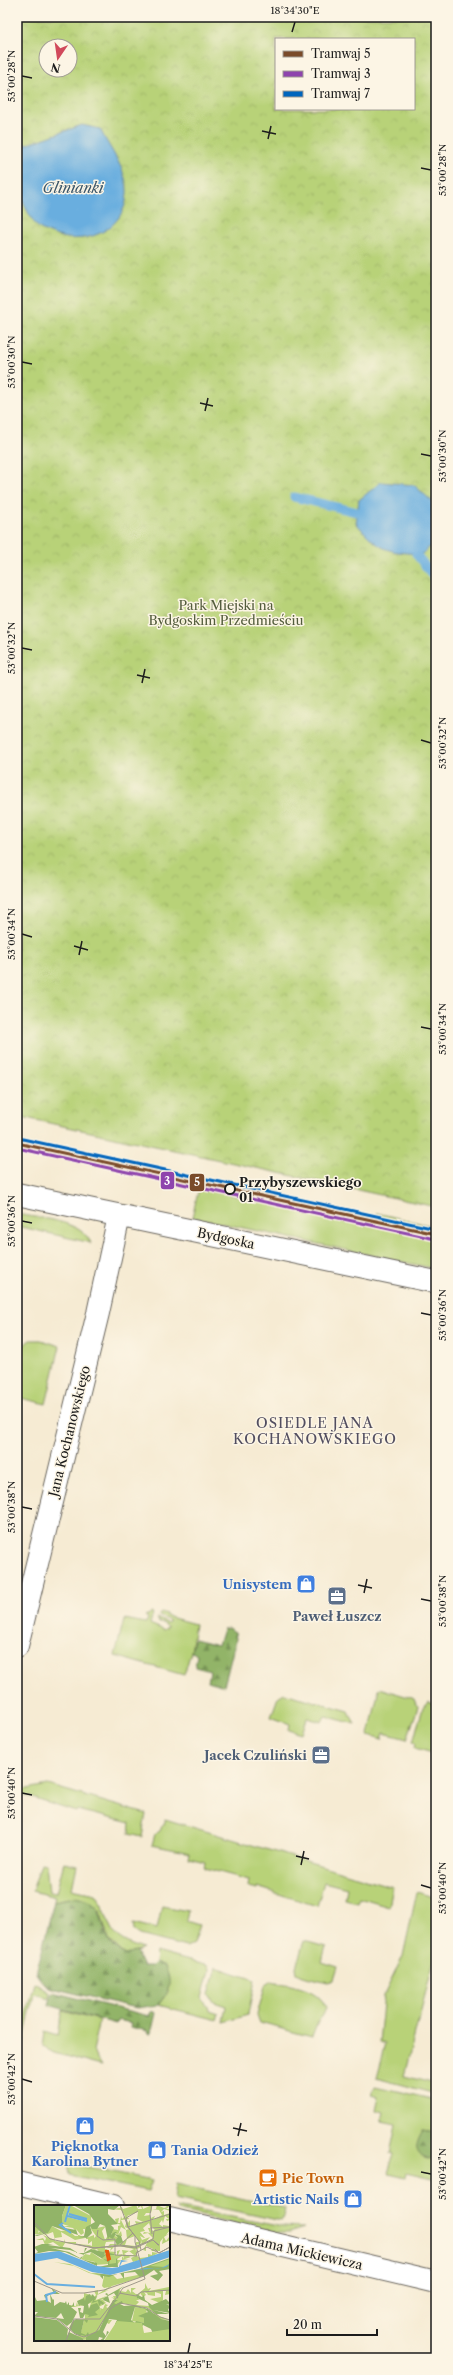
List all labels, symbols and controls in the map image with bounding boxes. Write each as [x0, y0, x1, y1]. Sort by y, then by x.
text: 18°34'30"E [270, 4, 320, 17]
north arrow [38, 38, 78, 78]
legend [275, 38, 415, 110]
text: Tramwaj 5 [311, 46, 370, 61]
text: 53°00'28"N [5, 50, 18, 102]
text: N [49, 60, 62, 76]
text: Tramwaj 3 [311, 66, 371, 81]
text: Tramwaj 7 [311, 86, 370, 101]
text: 53°00'28"N [436, 144, 449, 196]
water label: Glinianki [43, 179, 105, 197]
text: 53°00'30"N [5, 336, 18, 388]
text: 53°00'30"N [436, 430, 449, 482]
park label: Park Miejski na Bydgoskim Przedmieściu [149, 597, 303, 628]
text: 53°00'32"N [5, 622, 18, 674]
text: 53°00'32"N [436, 717, 449, 769]
text: 53°00'34"N [5, 908, 18, 960]
text: 53°00'34"N [436, 1003, 449, 1055]
line badge: 3 [160, 1171, 175, 1190]
line badge: 5 [189, 1173, 205, 1192]
text: 3 [164, 1174, 170, 1188]
place label: Przybyszewskiego 01 [239, 1174, 362, 1205]
text: 5 [194, 1175, 200, 1189]
marker: Przybyszewskiego 01 [224, 1183, 236, 1195]
text: 53°00'36"N [5, 1195, 18, 1247]
street label: Bydgoska [196, 1224, 256, 1252]
text: 53°00'36"N [436, 1289, 449, 1341]
street label: Jana Kochanowskiego [44, 1364, 93, 1500]
district label: OSIEDLE JANA KOCHANOWSKIEGO [233, 1414, 397, 1448]
text: 53°00'38"N [5, 1481, 18, 1533]
shop icon: Unisystem [295, 1573, 317, 1595]
text: 53°00'38"N [436, 1575, 449, 1627]
place label: Unisystem [222, 1576, 292, 1592]
office icon: Paweł Łuszcz [326, 1585, 348, 1607]
place label: Paweł Łuszcz [292, 1608, 382, 1624]
office icon: Jacek Czuliński [310, 1744, 332, 1766]
place label: Jacek Czuliński [202, 1747, 307, 1763]
text: 53°00'40"N [5, 1767, 18, 1819]
text: 53°00'40"N [436, 1862, 449, 1914]
text: 53°00'42"N [5, 2053, 18, 2105]
shop icon: Pięknotka Karolina Bytner [74, 2115, 96, 2137]
place label: Pięknotka Karolina Bytner [32, 2138, 139, 2169]
shop icon: Tania Odzież [146, 2139, 168, 2161]
place label: Tania Odzież [171, 2142, 259, 2158]
text: 53°00'42"N [436, 2148, 449, 2200]
cafe icon: Pie Town [257, 2167, 279, 2189]
place label: Pie Town [282, 2170, 344, 2186]
shop icon: Artistic Nails [342, 2188, 364, 2210]
place label: Artistic Nails [252, 2191, 339, 2207]
inset map [34, 2205, 170, 2341]
street label: Adama Mickiewicza [239, 2229, 364, 2273]
scale bar [287, 2311, 377, 2337]
text: 20 m [293, 2317, 322, 2332]
text: 18°34'25"E [164, 2358, 212, 2371]

